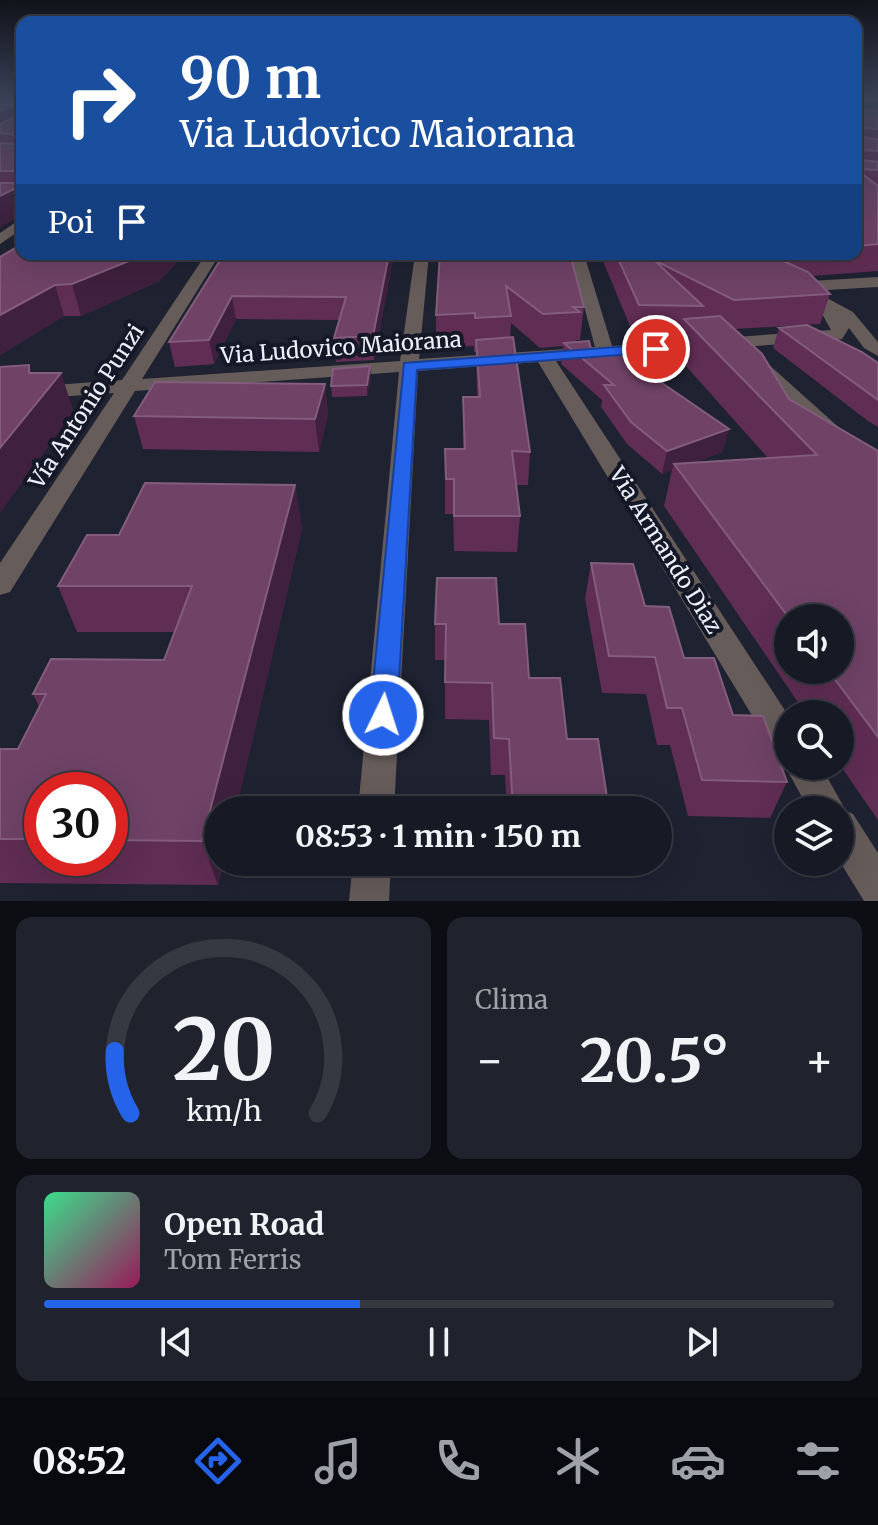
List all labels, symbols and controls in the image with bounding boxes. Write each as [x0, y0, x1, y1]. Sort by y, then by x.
text: 90 m [180, 43, 321, 113]
icon: right [48, 48, 152, 152]
text: Via Ludovico Maiorana [180, 112, 575, 157]
icon: arrive [110, 200, 154, 244]
text: Poi [48, 203, 94, 241]
pin [622, 315, 690, 383]
street label: Vía Antonio Punzi [22, 319, 150, 494]
street label: Via Ludovico Maiorana [219, 325, 463, 369]
icon: arrive [634, 327, 678, 371]
street label: Via Armando Diaz [603, 461, 729, 638]
map controls [774, 604, 854, 876]
button: sound [774, 604, 854, 684]
position arrow [341, 673, 425, 757]
button: search [774, 700, 854, 780]
speed limit sign: 30 [24, 772, 128, 876]
button: layers [774, 796, 854, 876]
text: 08:53 · 1 min · 150 m [295, 817, 581, 855]
text: Clima [475, 983, 548, 1016]
text: 20 [172, 998, 275, 1103]
text: 20.5° [580, 1023, 729, 1098]
text: − [475, 1033, 504, 1088]
text: + [805, 1033, 834, 1088]
text: km/h [186, 1093, 261, 1129]
text: Open Road [164, 1205, 324, 1243]
text: Tom Ferris [164, 1243, 302, 1276]
icon: previous [154, 1320, 198, 1364]
icon: pause [417, 1320, 461, 1364]
icon: next [680, 1320, 724, 1364]
icon: directions [190, 1433, 246, 1489]
icon: music [310, 1433, 366, 1489]
icon: phone [430, 1433, 486, 1489]
icon: climate [550, 1433, 606, 1489]
icon: car [670, 1433, 726, 1489]
icon: filters [790, 1433, 846, 1489]
text: 08:52 [32, 1439, 127, 1484]

